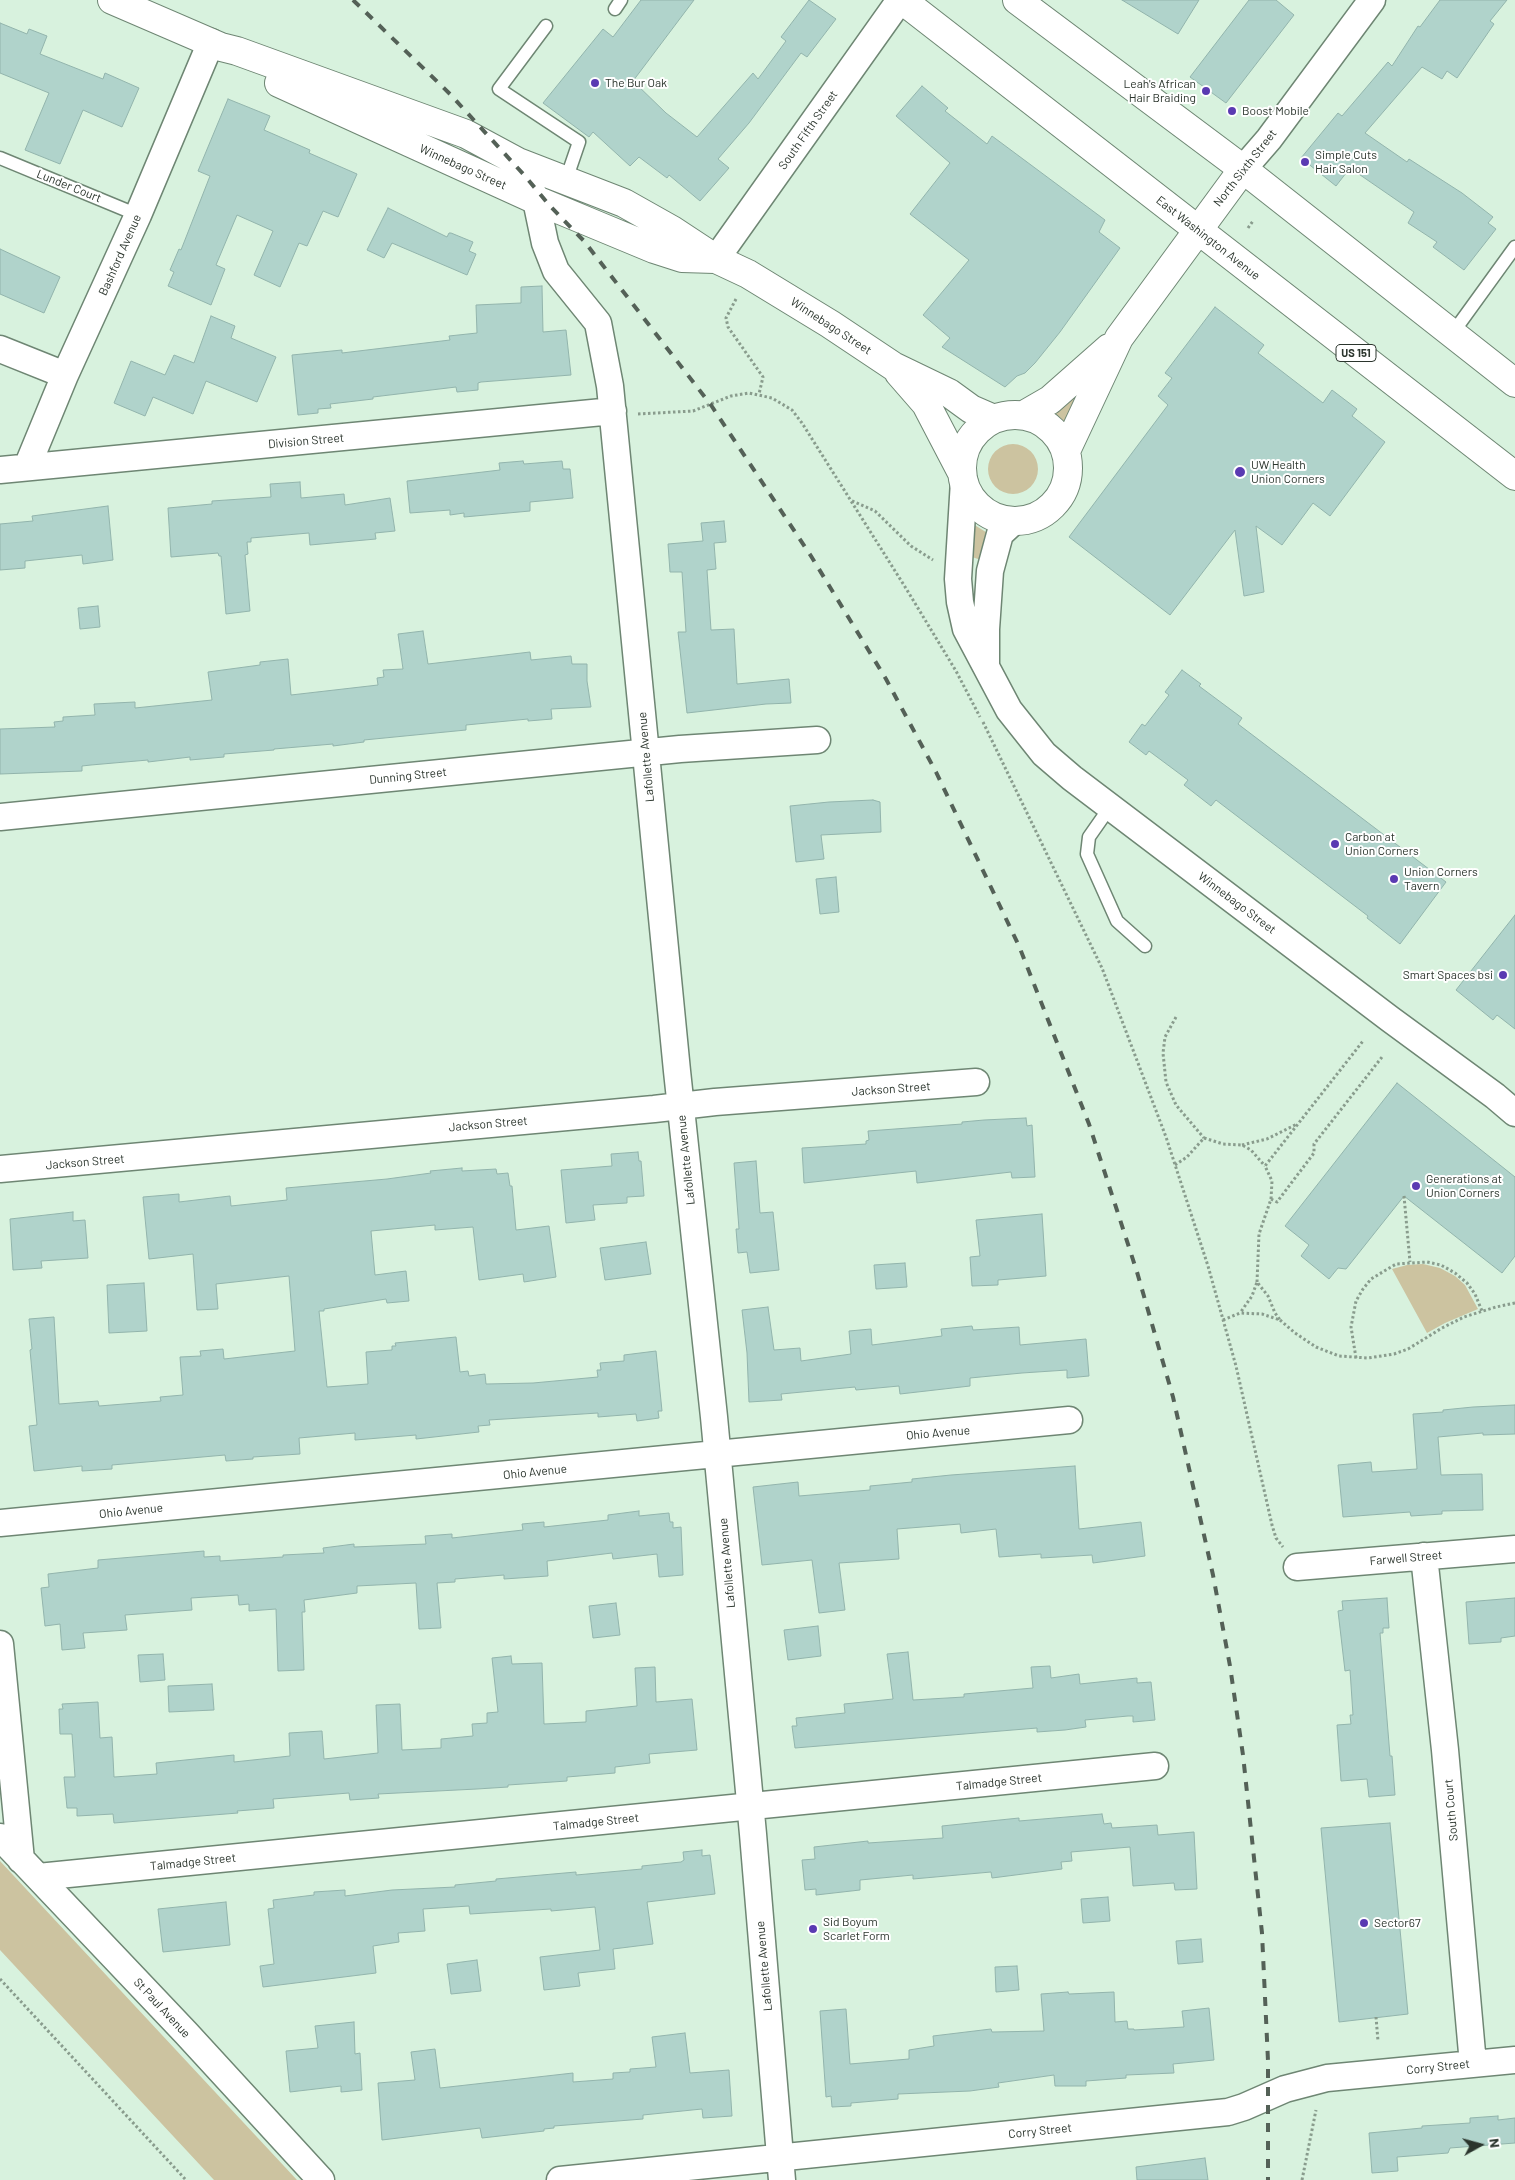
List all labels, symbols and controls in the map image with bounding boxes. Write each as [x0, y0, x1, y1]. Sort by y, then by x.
place label: The Bur Oak [605, 76, 667, 90]
marker: The Bur Oak [589, 77, 601, 89]
place label: Leah's African Hair Braiding [1123, 77, 1196, 105]
marker: Leah's African Hair Braiding [1200, 85, 1212, 97]
street label: South Fifth Street [775, 88, 841, 172]
place label: Boost Mobile [1242, 104, 1309, 118]
marker: Boost Mobile [1226, 105, 1238, 117]
street label: North Sixth Street [1210, 126, 1280, 210]
street label: Winnebago Street [417, 141, 509, 193]
place label: Simple Cuts Hair Salon [1315, 148, 1377, 176]
marker: Simple Cuts Hair Salon [1299, 156, 1311, 168]
street label: Lunder Court [35, 166, 103, 206]
street label: East Washington Avenue [1153, 193, 1263, 283]
street label: Bashford Avenue [96, 212, 144, 298]
street label: Winnebago Street [788, 294, 874, 358]
road number: US 151 [1336, 344, 1376, 362]
street label: Division Street [267, 431, 345, 451]
place label: UW Health Union Corners [1251, 458, 1325, 486]
marker: UW Health Union Corners [1233, 465, 1247, 479]
street label: Lafollette Avenue [635, 711, 657, 803]
street label: Dunning Street [369, 765, 447, 787]
place label: Carbon at Union Corners [1345, 830, 1419, 858]
marker: Carbon at Union Corners [1329, 838, 1341, 850]
place label: Union Corners Tavern [1404, 865, 1478, 893]
street label: Winnebago Street [1195, 869, 1279, 937]
marker: Union Corners Tavern [1388, 873, 1400, 885]
place label: Smart Spaces bsi [1403, 968, 1493, 982]
marker: Smart Spaces bsi [1497, 969, 1509, 981]
street label: Jackson Street [851, 1079, 931, 1099]
street label: Jackson Street [448, 1113, 528, 1135]
street label: Lafollette Avenue [674, 1114, 698, 1206]
street label: Jackson Street [45, 1151, 125, 1173]
place label: Generations at Union Corners [1426, 1172, 1502, 1200]
marker: Generations at Union Corners [1410, 1180, 1422, 1192]
street label: Ohio Avenue [905, 1423, 971, 1443]
street label: Ohio Avenue [502, 1461, 568, 1483]
street label: Ohio Avenue [98, 1500, 164, 1522]
street label: Lafollette Avenue [716, 1517, 738, 1609]
street label: Farwell Street [1369, 1548, 1443, 1568]
street label: Talmadge Street [955, 1770, 1043, 1794]
street label: South Court [1441, 1778, 1461, 1842]
street label: Talmadge Street [552, 1810, 640, 1834]
street label: Talmadge Street [149, 1850, 237, 1874]
place label: Sid Boyum Scarlet Form [823, 1915, 890, 1943]
place label: Sector67 [1374, 1916, 1421, 1930]
marker: Sector67 [1358, 1917, 1370, 1929]
street label: Lafollette Avenue [753, 1920, 775, 2012]
marker: Sid Boyum Scarlet Form [807, 1923, 819, 1935]
street label: St Paul Avenue [131, 1975, 193, 2041]
street label: Corry Street [1406, 2057, 1470, 2077]
north arrow [1455, 2120, 1505, 2170]
street label: Corry Street [1008, 2121, 1072, 2141]
text: N [1486, 2137, 1504, 2149]

